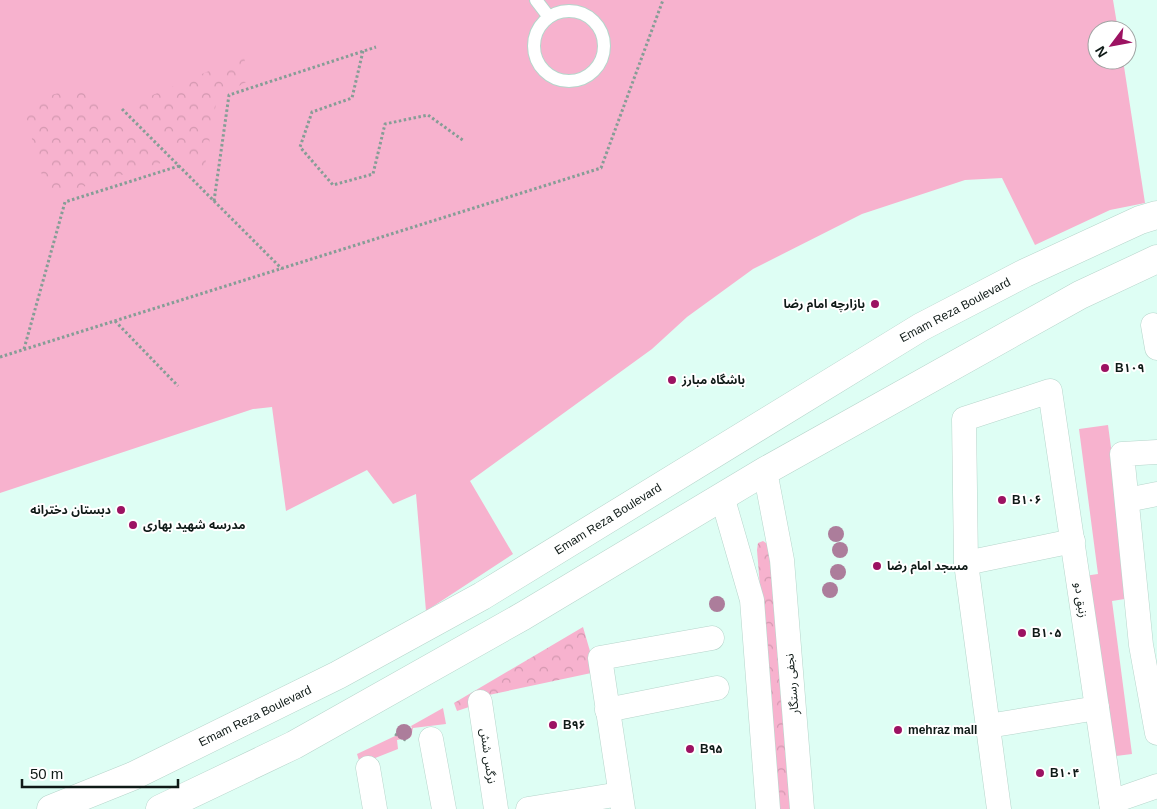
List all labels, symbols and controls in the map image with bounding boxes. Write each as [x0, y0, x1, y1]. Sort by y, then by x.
north arrow [1087, 20, 1137, 70]
text: N [1092, 43, 1110, 60]
street label: Emam Reza Boulevard [897, 275, 1013, 345]
place label: بازارچه امام رضا [783, 297, 865, 313]
marker: بازارچه امام رضا [869, 298, 881, 310]
place label: B۱۰۹ [1115, 361, 1144, 375]
marker: B۱۰۹ [1099, 362, 1111, 374]
place label: باشگاه مبارز [681, 373, 745, 387]
marker: باشگاه مبارز [666, 374, 678, 386]
street label: Emam Reza Boulevard [552, 480, 664, 558]
place label: B۱۰۶ [1012, 493, 1041, 507]
marker: B۱۰۶ [996, 494, 1008, 506]
place label: دبستان دخترانه [30, 503, 111, 517]
marker: دبستان دخترانه [115, 504, 127, 516]
place label: مدرسه شهید بهاری [143, 518, 245, 532]
marker: مدرسه شهید بهاری [127, 519, 139, 531]
place label: مسجد امام رضا [887, 559, 968, 575]
marker: مسجد امام رضا [871, 560, 883, 572]
street label: زنبق دو [1071, 581, 1090, 619]
place label: B۱۰۵ [1032, 626, 1061, 640]
marker: B۱۰۵ [1016, 627, 1028, 639]
street label: نجفی رستگار [782, 653, 802, 716]
street label: Emam Reza Boulevard [196, 683, 314, 749]
place label: B۹۶ [563, 718, 586, 732]
marker: B۹۶ [547, 719, 559, 731]
place label: mehraz mall [908, 723, 977, 737]
marker: mehraz mall [892, 724, 904, 736]
street label: نرگس شش [477, 727, 499, 785]
place label: B۹۵ [700, 742, 723, 756]
marker: B۹۵ [684, 743, 696, 755]
scale bar [22, 756, 179, 788]
text: 50 m [30, 765, 63, 782]
place label: B۱۰۴ [1050, 766, 1079, 780]
marker: B۱۰۴ [1034, 767, 1046, 779]

